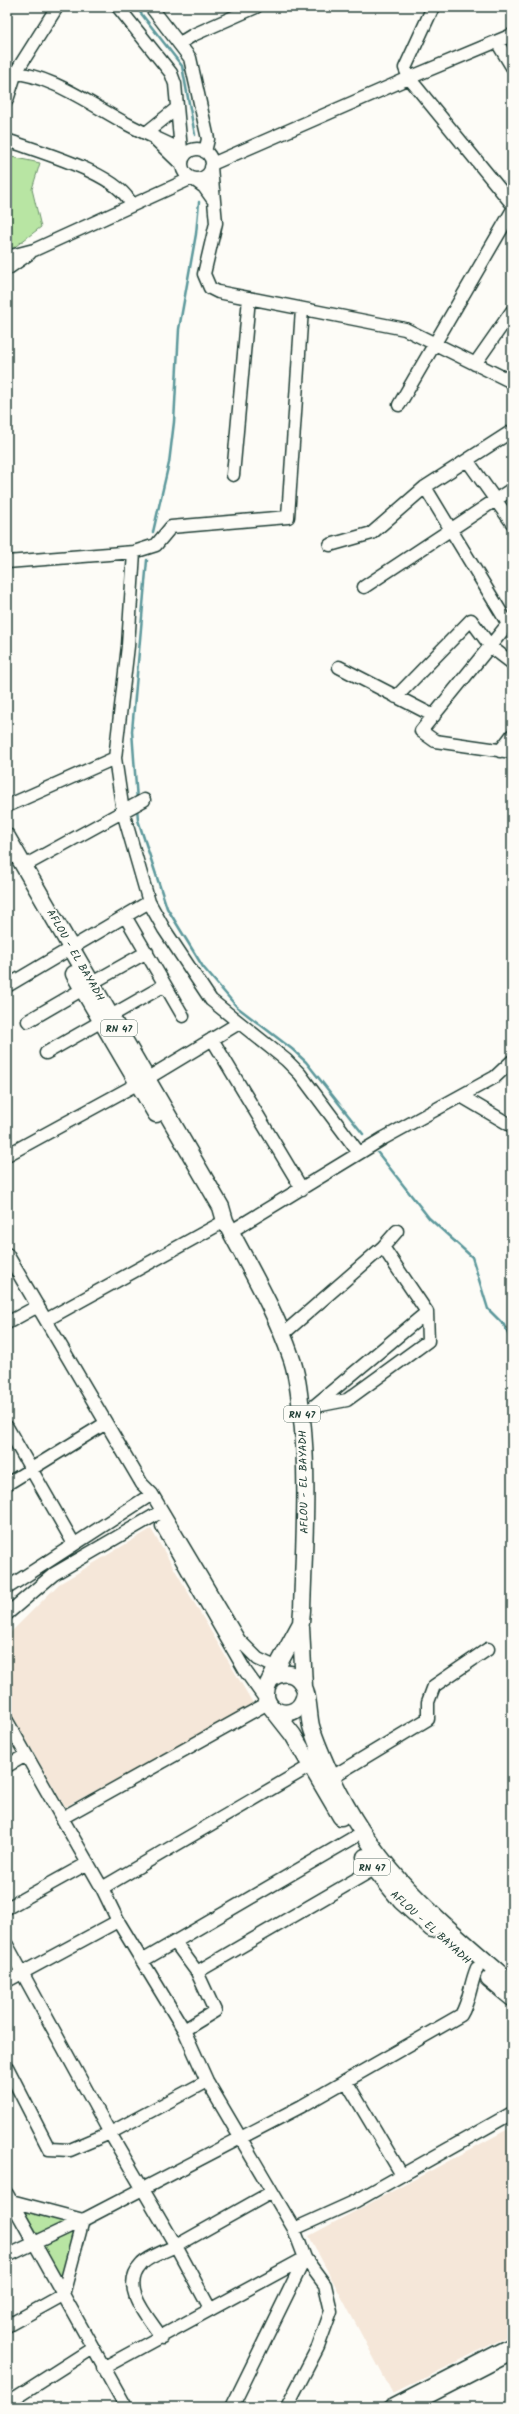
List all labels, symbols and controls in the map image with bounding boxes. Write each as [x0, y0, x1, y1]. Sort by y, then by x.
street label: AFLOU - EL BAYADH [41, 906, 109, 1005]
road number: RN 47 [101, 1020, 137, 1036]
road number: RN 47 [284, 1406, 320, 1422]
street label: AFLOU - EL BAYADH [294, 1430, 314, 1534]
road number: RN 47 [354, 1859, 390, 1875]
street label: AFLOU - EL BAYADH [386, 1886, 475, 1969]

